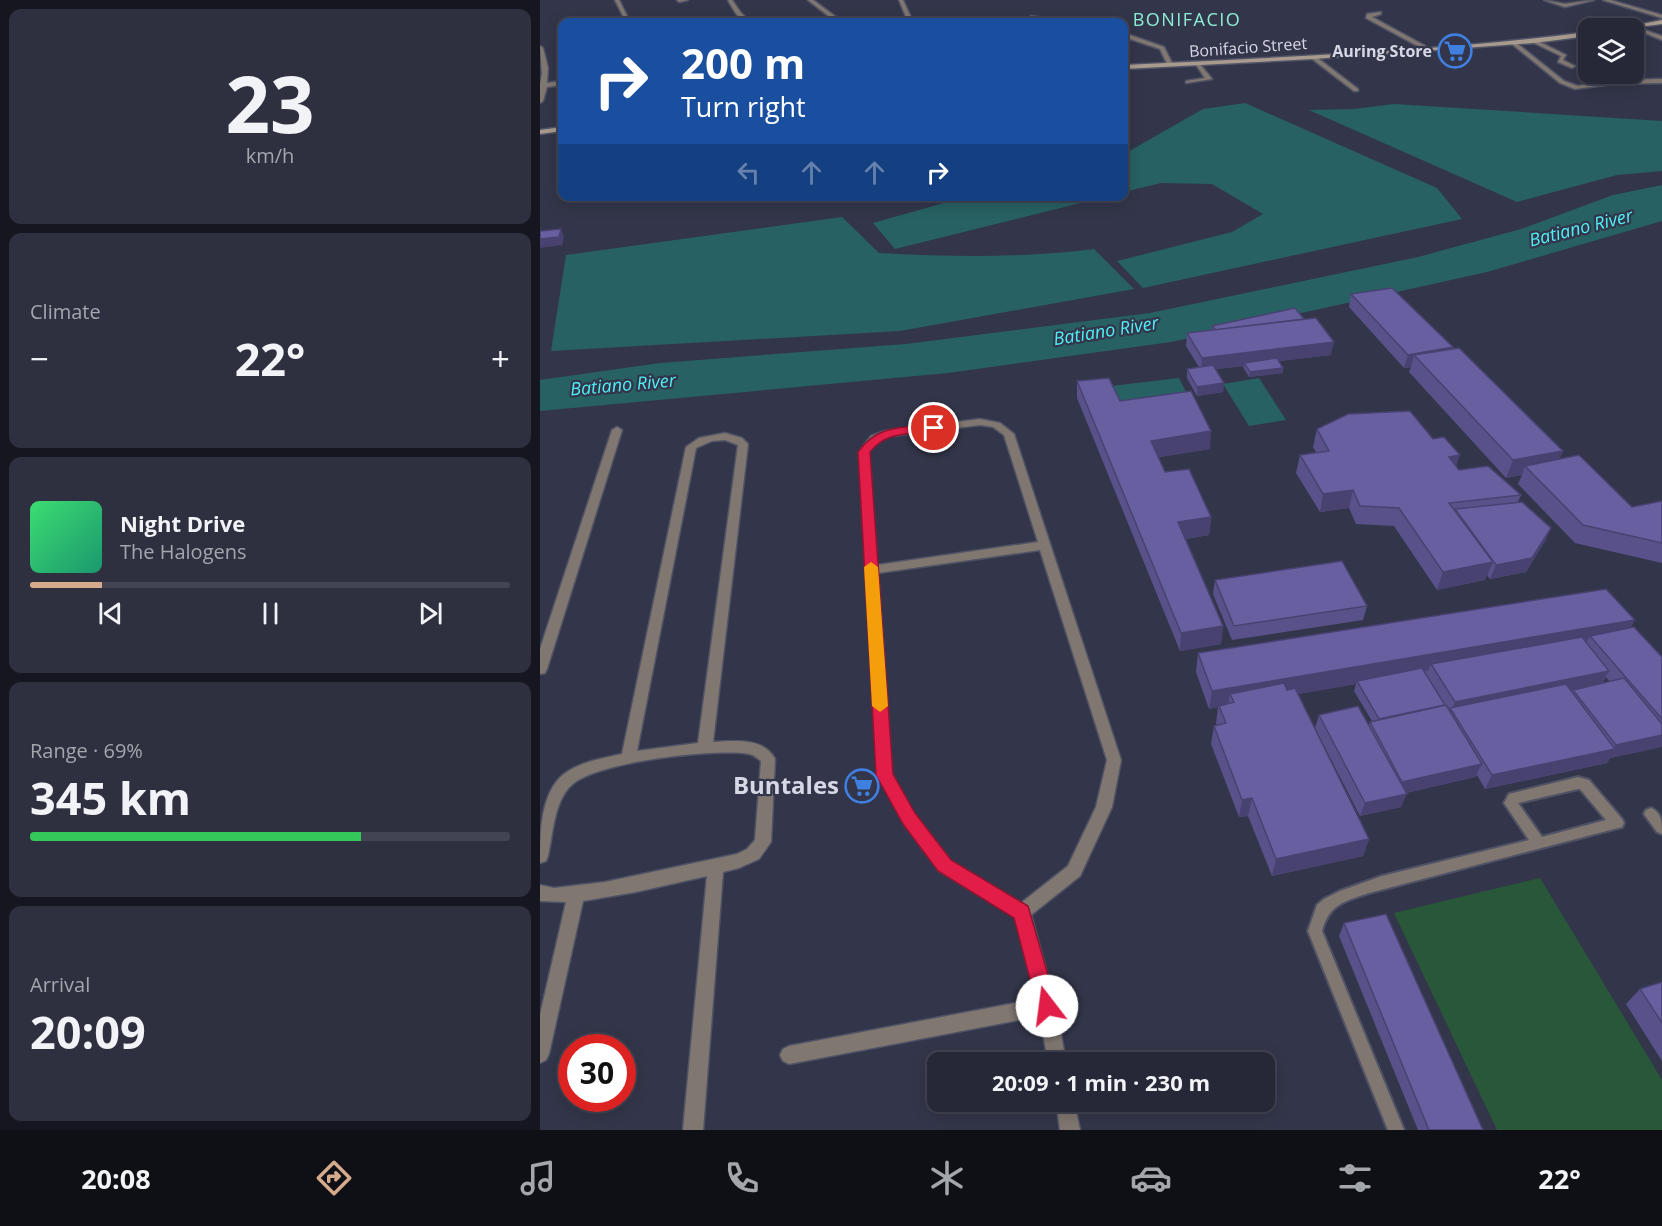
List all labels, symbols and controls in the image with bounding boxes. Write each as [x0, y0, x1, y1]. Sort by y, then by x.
district label: BONIFACIO [1133, 7, 1241, 31]
map controls [1578, 18, 1644, 84]
button: layers [1578, 18, 1644, 84]
street label: Bonifacio Street [1188, 32, 1308, 62]
supermarket icon: Auring Store [1437, 33, 1473, 69]
text: 200 m [681, 34, 805, 91]
place label: Auring Store [1332, 40, 1432, 62]
icon: right [582, 42, 660, 120]
text: 23 [225, 50, 315, 156]
text: Turn right [681, 88, 806, 125]
text: km/h [246, 142, 294, 169]
icon: left [732, 156, 765, 189]
icon: ahead [795, 156, 828, 189]
icon: ahead [858, 156, 891, 189]
icon: right [921, 156, 954, 189]
water label: Batiano River [1526, 202, 1636, 251]
text: Climate [30, 298, 101, 325]
water label: Batiano River [1052, 310, 1161, 350]
text: 22° [235, 328, 305, 389]
text: − [30, 336, 49, 381]
text: + [491, 336, 510, 381]
water label: Batiano River [569, 367, 678, 401]
pin [908, 402, 959, 453]
icon: arrive [917, 411, 950, 444]
text: Night Drive [120, 508, 245, 538]
text: The Halogens [120, 538, 247, 565]
icon: previous [94, 597, 127, 630]
icon: pause [254, 597, 287, 630]
icon: next [414, 597, 447, 630]
text: Range · 69% [30, 737, 143, 764]
text: 345 km [30, 767, 191, 828]
place label: Buntales [733, 768, 839, 801]
supermarket icon: Buntales [844, 768, 880, 804]
text: Arrival [30, 971, 90, 998]
position arrow [1015, 974, 1079, 1038]
text: 20:09 [30, 1001, 146, 1062]
speed limit sign: 30 [558, 1034, 636, 1112]
text: 20:09 · 1 min · 230 m [992, 1067, 1210, 1097]
icon: directions [313, 1157, 355, 1199]
icon: music [517, 1157, 559, 1199]
icon: phone [721, 1157, 763, 1199]
icon: climate [926, 1157, 968, 1199]
icon: car [1130, 1157, 1172, 1199]
icon: filters [1334, 1157, 1376, 1199]
text: 20:08 [81, 1160, 151, 1197]
text: 22° [1538, 1160, 1581, 1197]

